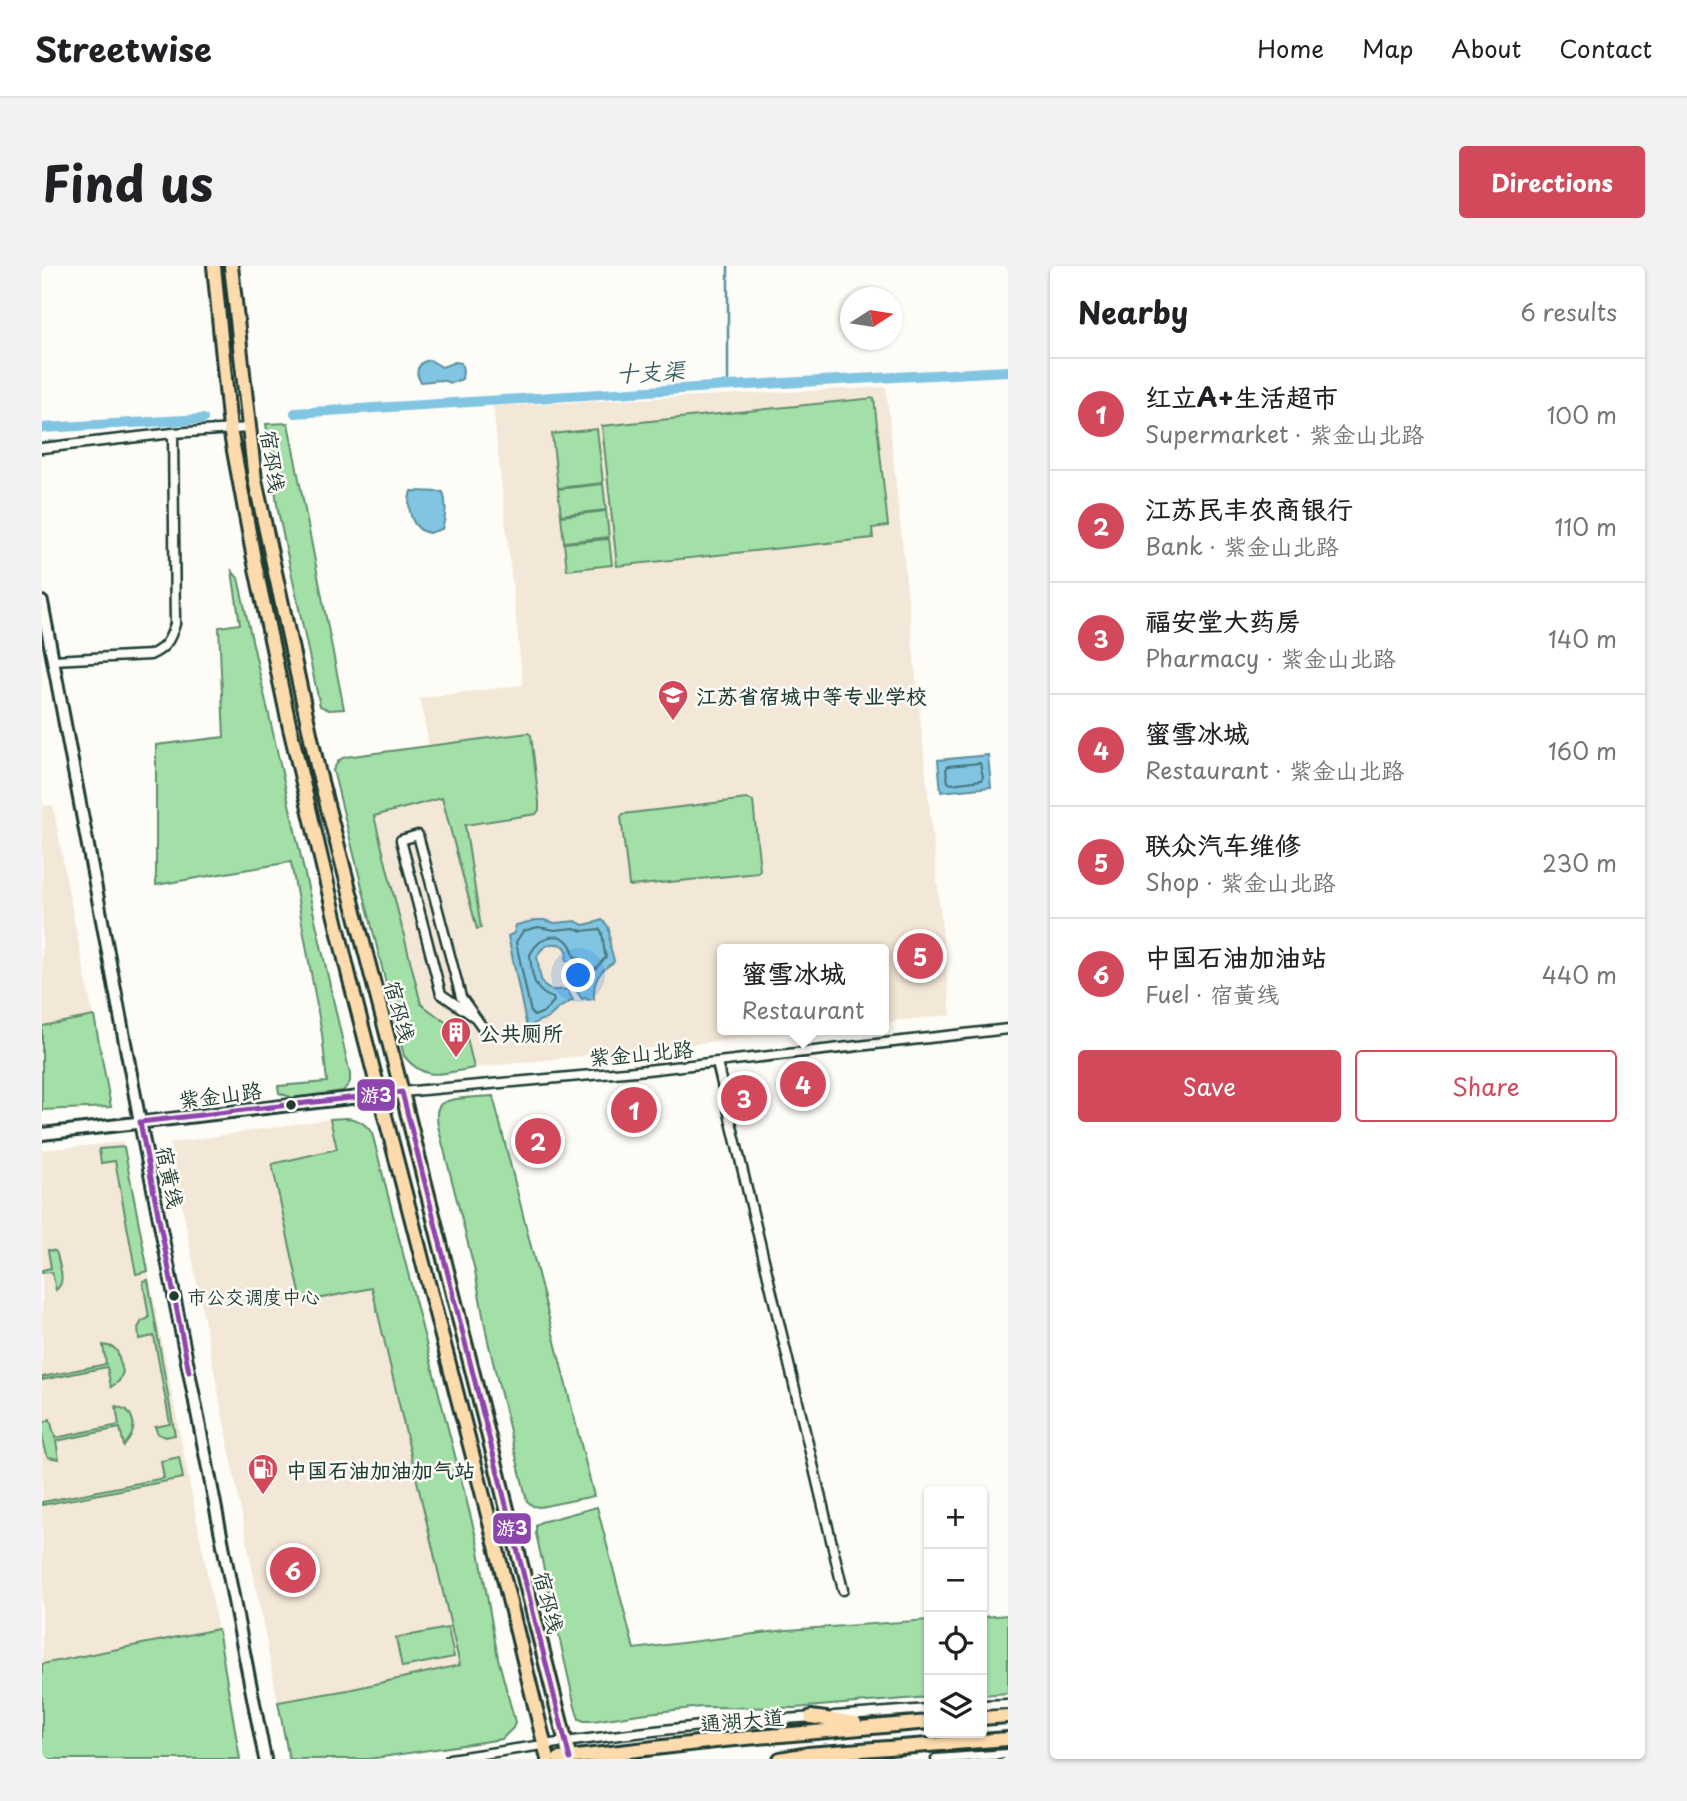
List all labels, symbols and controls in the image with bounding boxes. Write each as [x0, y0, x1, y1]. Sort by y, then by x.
text: Streetwise [35, 23, 212, 73]
text: Home [1257, 30, 1324, 66]
text: Map [1362, 30, 1413, 66]
text: About [1451, 30, 1521, 66]
text: Contact [1559, 30, 1652, 66]
text: Find us [42, 145, 213, 219]
button: Directions [1459, 146, 1645, 218]
north arrow [840, 287, 903, 350]
text: Nearby [1078, 289, 1188, 334]
text: 6 results [1521, 294, 1617, 329]
water label: 十支渠 [615, 352, 687, 390]
text: 红立A+生活超市 [1145, 377, 1338, 416]
text: 1 [1096, 397, 1107, 432]
text: 100 m [1547, 397, 1617, 432]
text: Supermarket · 紫金山北路 [1145, 416, 1424, 451]
street label: 宿邳线 [254, 428, 294, 494]
text: 江苏民丰农商银行 [1145, 489, 1353, 528]
text: 2 [1093, 509, 1109, 544]
text: 110 m [1555, 509, 1617, 544]
text: Bank · 紫金山北路 [1145, 528, 1339, 563]
text: 福安堂大药房 [1145, 601, 1301, 640]
text: 3 [1093, 621, 1109, 656]
text: 140 m [1548, 621, 1617, 656]
text: Pharmacy · 紫金山北路 [1145, 640, 1396, 675]
school or university icon: 江苏省宿城中等专业学校 [656, 678, 690, 722]
place label: 江苏省宿城中等专业学校 [696, 679, 927, 711]
text: 蜜雪冰城 [1145, 713, 1249, 752]
text: 4 [1093, 733, 1109, 768]
text: 160 m [1548, 733, 1617, 768]
text: Restaurant · 紫金山北路 [1145, 752, 1404, 787]
text: 联众汽车维修 [1145, 825, 1301, 864]
text: 5 [1094, 845, 1108, 880]
text: 230 m [1542, 845, 1617, 880]
text: Shop · 紫金山北路 [1145, 864, 1336, 899]
pin: 5 [897, 930, 943, 982]
text: 中国石油加油站 [1145, 937, 1327, 976]
popup [717, 944, 889, 1035]
text: 蜜雪冰城 [742, 953, 846, 992]
text: 6 [1093, 957, 1109, 992]
text: 440 m [1542, 957, 1617, 992]
your location [561, 958, 595, 992]
street label: 宿邳线 [377, 976, 425, 1046]
text: Fuel · 宿黄线 [1145, 976, 1279, 1011]
text: Restaurant [742, 992, 864, 1027]
building icon: 公共厕所 [439, 1015, 473, 1059]
place label: 公共厕所 [479, 1016, 563, 1048]
street label: 紫金山北路 [587, 1031, 695, 1073]
button: Save [1078, 1050, 1341, 1122]
button: Share [1355, 1050, 1617, 1122]
pin: 4 [780, 1058, 826, 1110]
pin: 3 [721, 1072, 767, 1124]
street label: 紫金山路 [176, 1073, 264, 1115]
line badge: 游3 [356, 1078, 396, 1112]
text: 游3 [360, 1080, 392, 1108]
pin: 1 [611, 1084, 657, 1136]
unlabelled marker [284, 1098, 298, 1112]
pin: 2 [515, 1115, 561, 1167]
street label: 宿黄线 [149, 1143, 193, 1211]
place label: 市公交调度中心 [187, 1282, 320, 1310]
marker: 市公交调度中心 [167, 1289, 181, 1303]
fuel station icon: 中国石油加油加气站 [246, 1452, 280, 1496]
place label: 中国石油加油加气站 [286, 1453, 475, 1485]
map controls [924, 1486, 987, 1738]
button: + [924, 1486, 987, 1549]
line badge: 游3 [492, 1512, 532, 1545]
text: 游3 [496, 1513, 528, 1541]
pin: 6 [270, 1544, 316, 1596]
button: − [924, 1549, 987, 1612]
street label: 宿邳线 [527, 1568, 573, 1636]
button: locate [924, 1612, 987, 1675]
button: layers [924, 1675, 987, 1738]
street label: 通湖大道 [699, 1699, 785, 1739]

